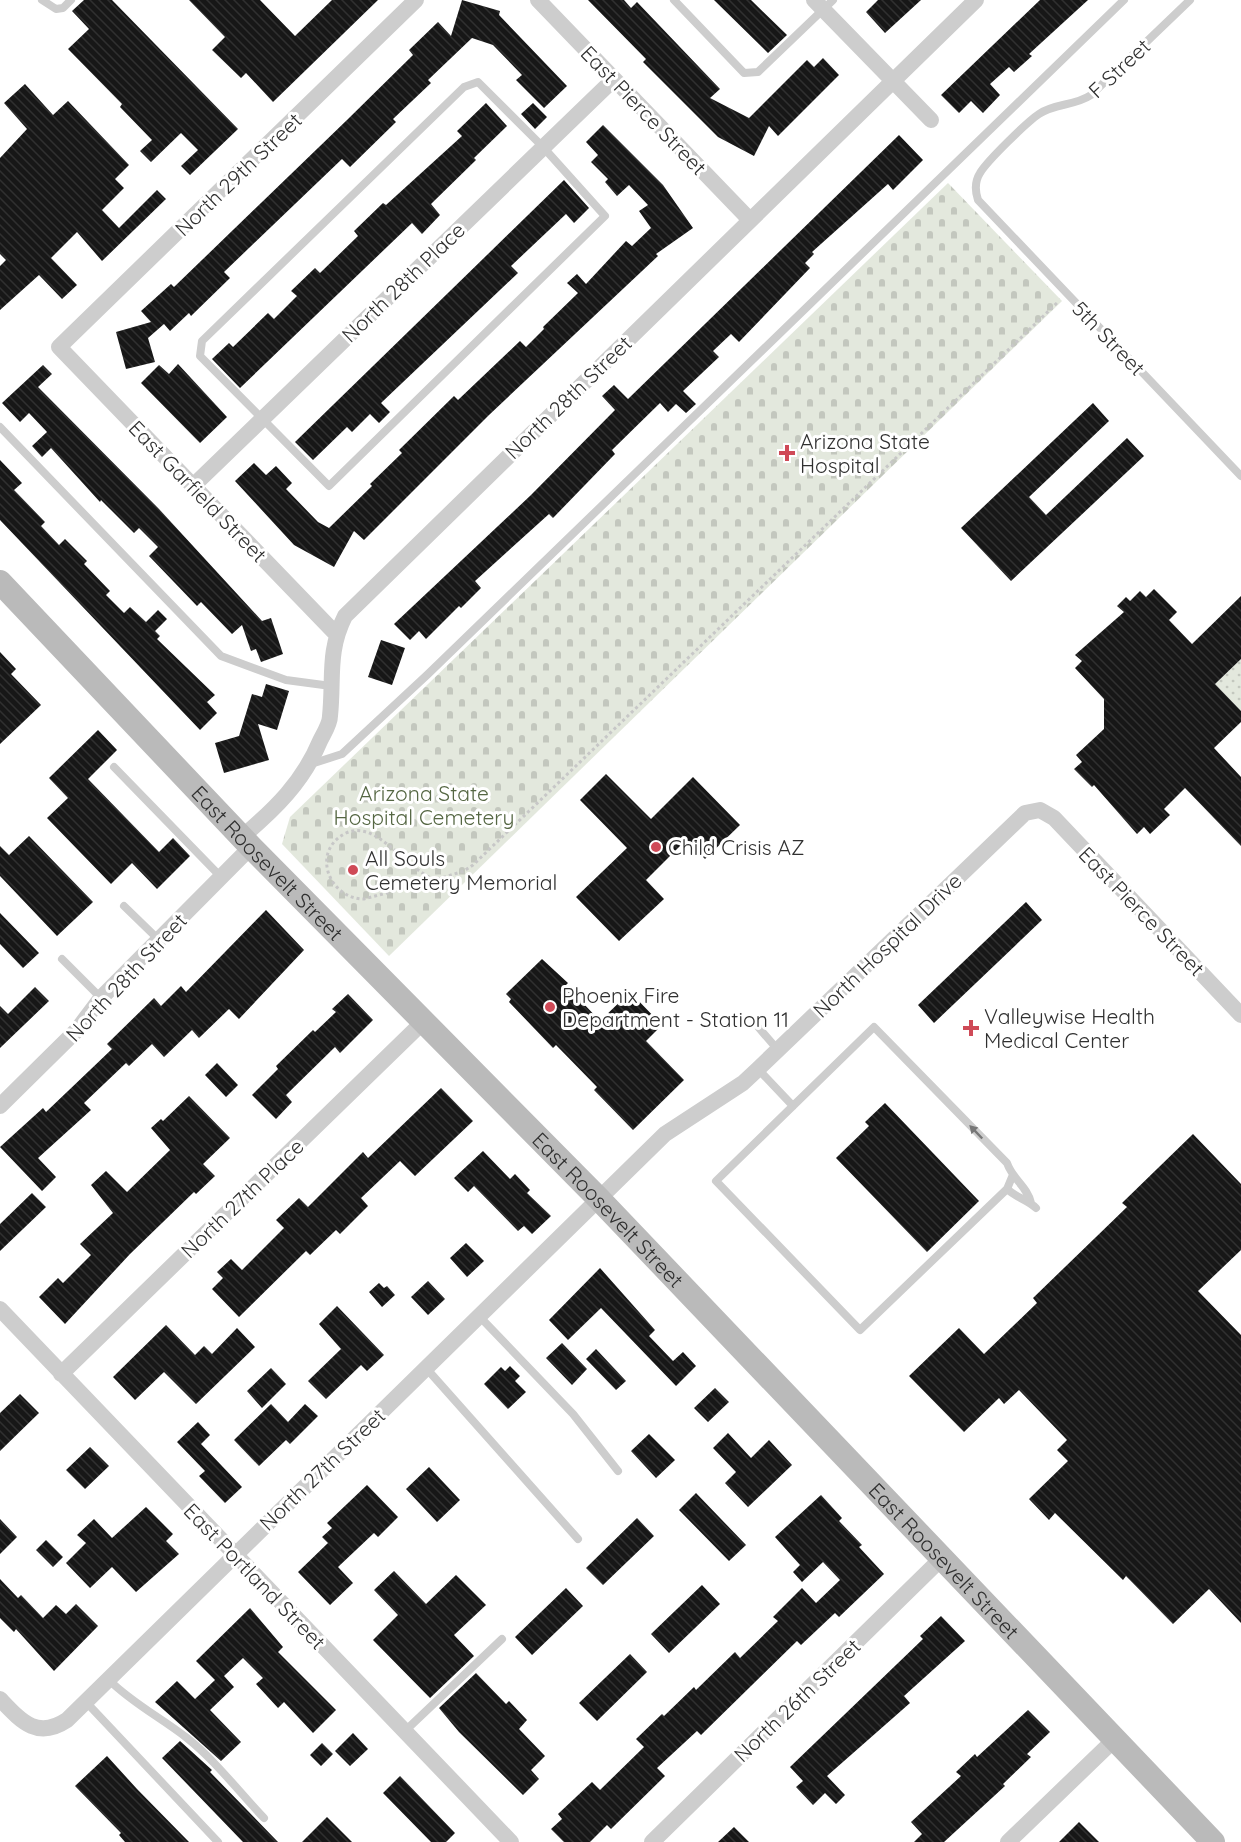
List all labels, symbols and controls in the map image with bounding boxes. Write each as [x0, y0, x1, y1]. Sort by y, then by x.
street label: F Street [1083, 33, 1155, 103]
street label: East Pierce Street [576, 40, 712, 180]
street label: North 29th Street [169, 107, 307, 241]
street label: North 28th Place [336, 217, 470, 347]
street label: 5th Street [1067, 295, 1151, 381]
street label: North 28th Street [499, 330, 637, 464]
street label: East Garfield Street [124, 415, 272, 567]
place label: Arizona State Hospital [800, 428, 930, 478]
marker: Arizona State Hospital [778, 444, 796, 462]
street label: East Roosevelt Street [186, 780, 349, 946]
park label: Arizona State Hospital Cemetery [334, 780, 514, 830]
place label: Child Crisis AZ [668, 834, 805, 860]
marker: Child Crisis AZ [649, 840, 663, 854]
street label: East Pierce Street [1074, 841, 1210, 981]
place label: All Souls Cemetery Memorial [365, 845, 557, 895]
marker: All Souls Cemetery Memorial [346, 863, 360, 877]
street label: North Hospital Drive [807, 867, 967, 1023]
street label: North 28th Street [60, 907, 192, 1047]
place label: Phoenix Fire Department - Station 11 [562, 982, 789, 1032]
marker: Phoenix Fire Department - Station 11 [543, 1000, 557, 1014]
place label: Valleywise Health Medical Center [984, 1003, 1155, 1053]
marker: Valleywise Health Medical Center [962, 1019, 980, 1037]
one-way arrow [969, 1124, 983, 1139]
street label: East Roosevelt Street [527, 1126, 689, 1293]
street label: North 27th Place [175, 1133, 309, 1263]
street label: North 27th Street [254, 1402, 390, 1536]
street label: East Roosevelt Street [864, 1477, 1025, 1644]
street label: East Portland Street [179, 1498, 331, 1654]
street label: North 26th Street [728, 1633, 866, 1767]

